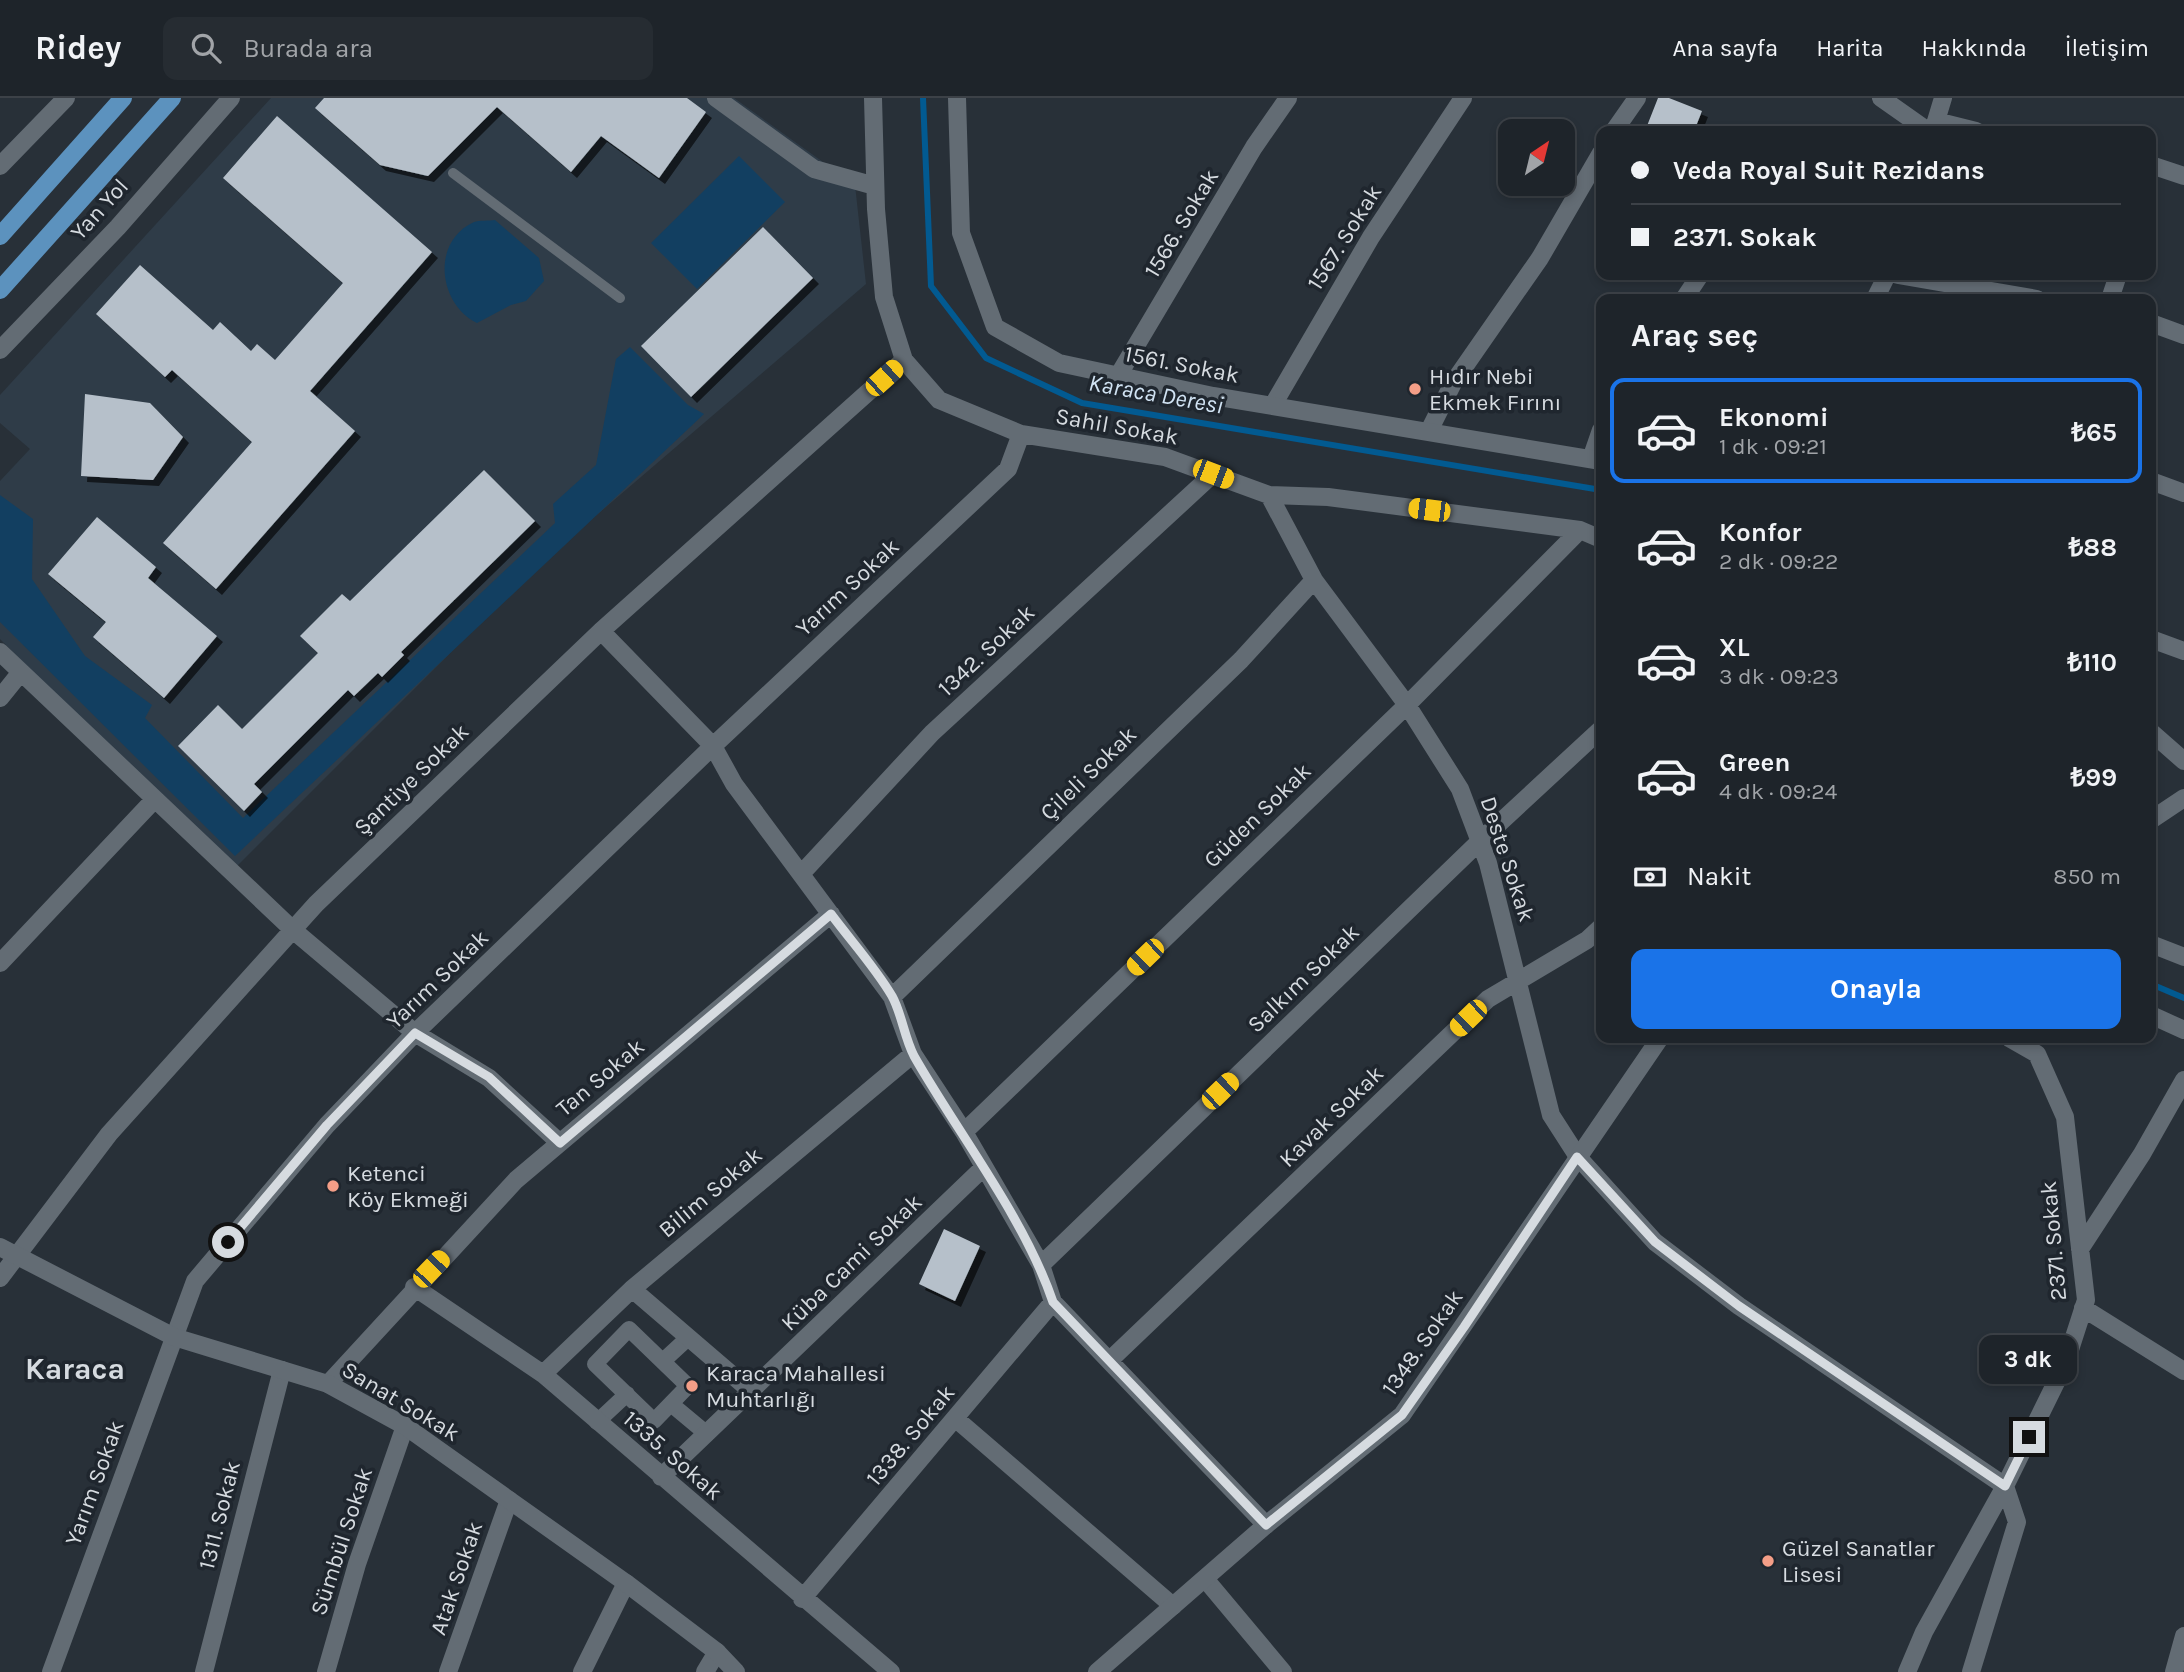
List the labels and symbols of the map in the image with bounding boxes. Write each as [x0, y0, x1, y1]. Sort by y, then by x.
north arrow [1498, 119, 1575, 196]
street label: 1566. Sokak [1139, 164, 1224, 282]
street label: Yan Yol [65, 173, 134, 246]
street label: 1567. Sokak [1301, 180, 1387, 295]
street label: 1561. Sokak [1122, 340, 1241, 389]
car [862, 356, 907, 400]
place label: Hıdır Nebi Ekmek Fırını [1429, 363, 1561, 416]
water label: Karaca Deresi [1086, 368, 1226, 420]
marker: Hıdır Nebi Ekmek Fırını [1407, 381, 1423, 397]
street label: Sahil Sokak [1053, 402, 1180, 451]
car [1190, 457, 1237, 491]
car [1407, 497, 1452, 523]
street label: Yarım Sokak [790, 533, 905, 642]
street label: 1342. Sokak [933, 599, 1040, 702]
street label: Şantiye Sokak [348, 718, 474, 841]
street label: Çileli Sokak [1035, 721, 1142, 826]
street label: Güden Sokak [1198, 757, 1317, 873]
street label: Deste Sokak [1475, 793, 1540, 925]
street label: Salkım Sokak [1242, 918, 1365, 1038]
street label: Yarım Sokak [381, 924, 494, 1035]
car [1123, 935, 1168, 979]
car [1446, 996, 1491, 1040]
street label: Tan Sokak [551, 1033, 650, 1122]
street label: Kavak Sokak [1274, 1060, 1389, 1173]
car [1198, 1069, 1243, 1113]
street label: Bilim Sokak [653, 1141, 767, 1243]
place label: Ketenci Köy Ekmeği [347, 1160, 469, 1213]
marker: Ketenci Köy Ekmeği [325, 1178, 341, 1194]
street label: 2371. Sokak [2035, 1180, 2072, 1302]
street label: Küba Cami Sokak [775, 1188, 927, 1336]
route start [212, 1226, 244, 1258]
car [409, 1247, 454, 1291]
street label: 1348. Sokak [1376, 1284, 1469, 1400]
callout: 3 dk [1980, 1336, 2078, 1384]
district label: Karaca [25, 1351, 125, 1387]
street label: Sanat Sokak [337, 1356, 464, 1447]
place label: Karaca Mahallesi Muhtarlığı [706, 1360, 886, 1413]
marker: Karaca Mahallesi Muhtarlığı [684, 1378, 700, 1394]
street label: 1338. Sokak [860, 1379, 960, 1491]
street label: 1335. Sokak [618, 1405, 728, 1506]
street label: Yarım Sokak [59, 1417, 130, 1549]
route end [2013, 1421, 2045, 1453]
street label: 1311. Sokak [193, 1458, 246, 1572]
street label: Sümbül Sokak [305, 1464, 378, 1618]
street label: Atak Sokak [424, 1518, 488, 1638]
place label: Güzel Sanatlar Lisesi [1782, 1535, 1935, 1588]
marker: Güzel Sanatlar Lisesi [1760, 1553, 1776, 1569]

